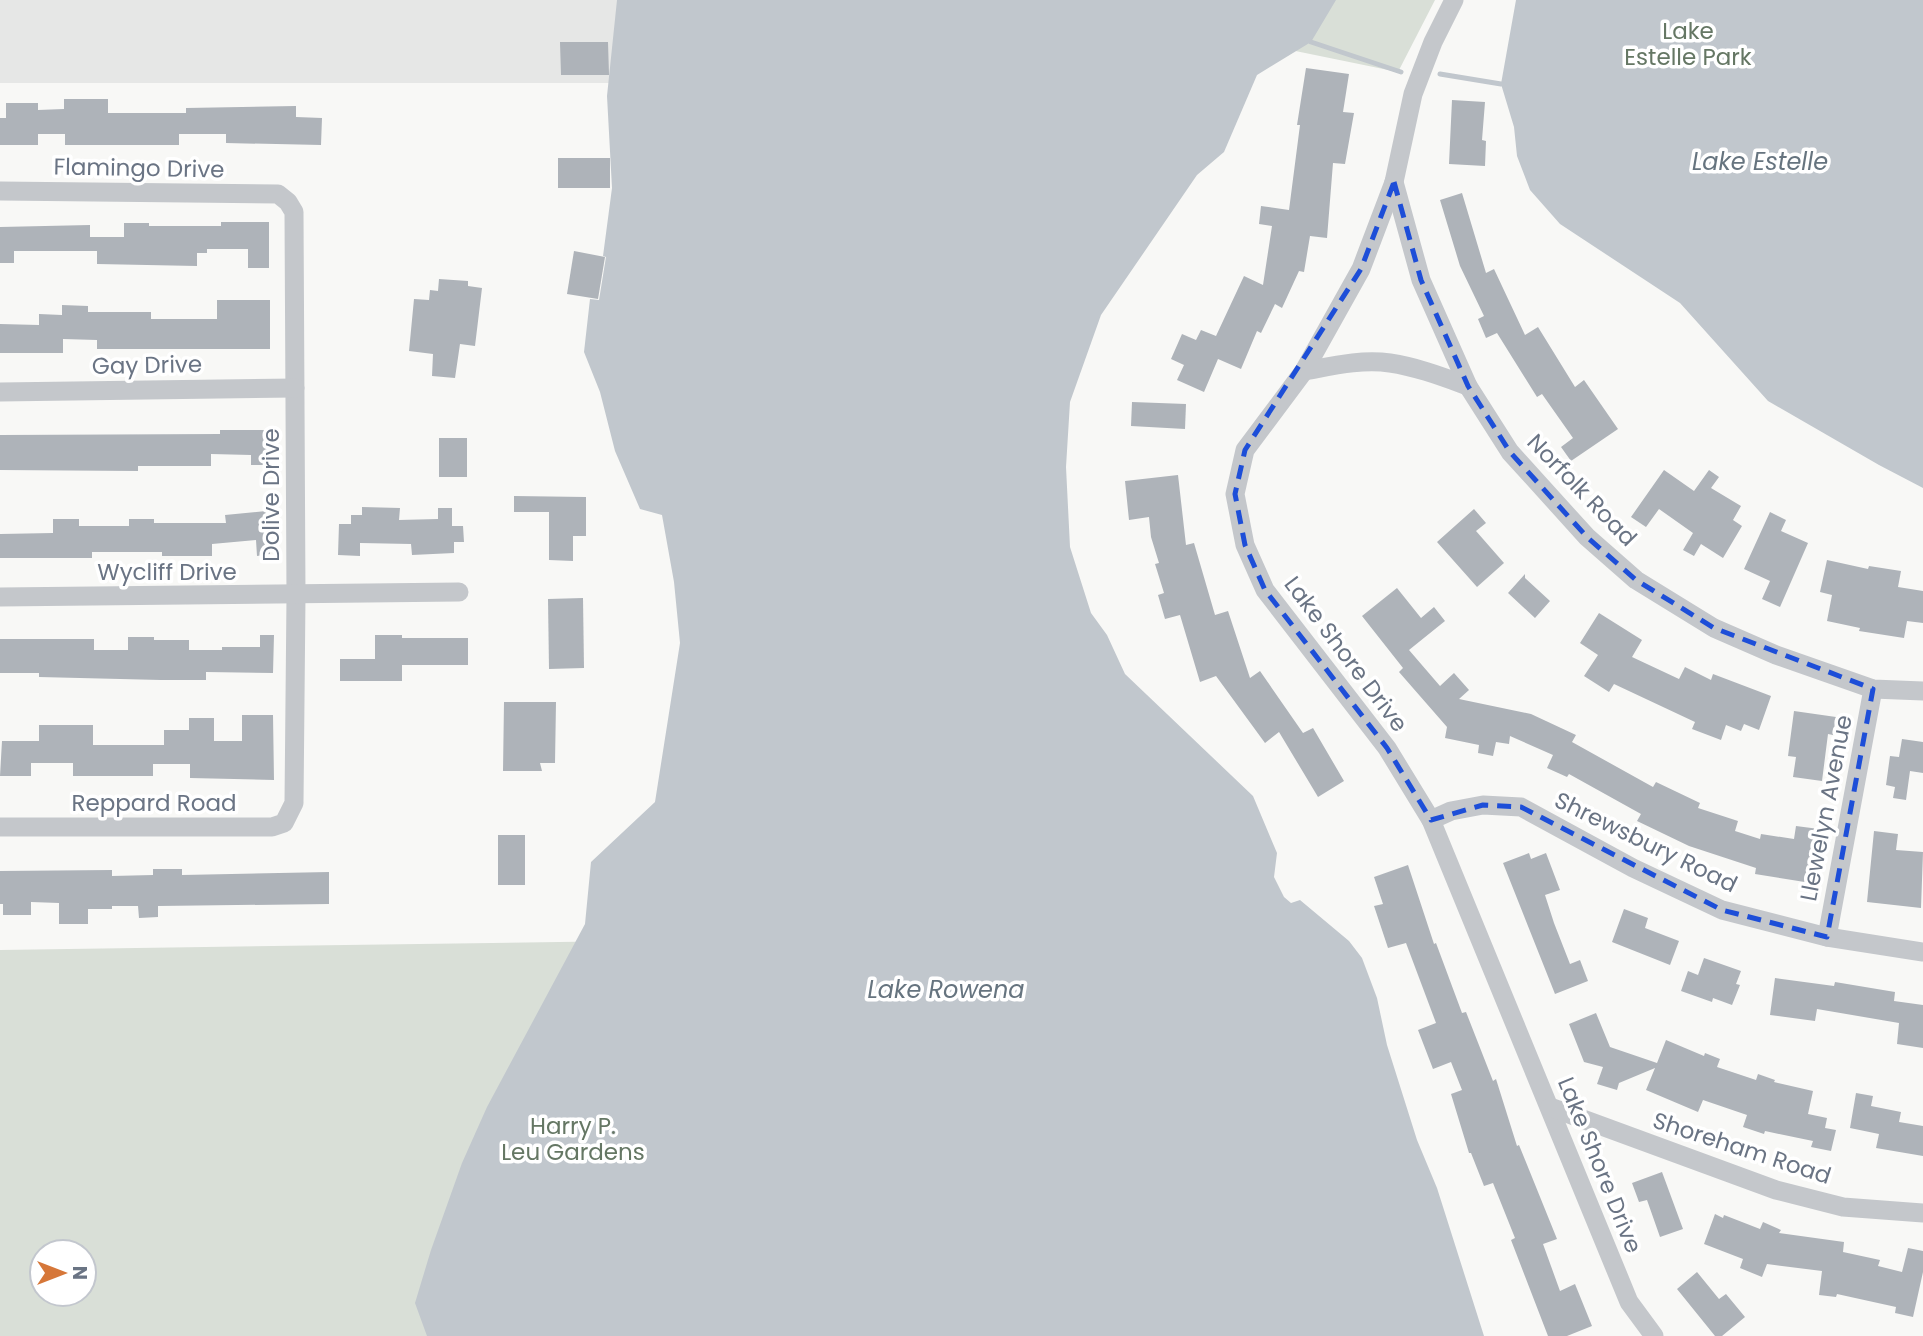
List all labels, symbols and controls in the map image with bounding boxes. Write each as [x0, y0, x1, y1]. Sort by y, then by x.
park label: Lake Estelle Park [1624, 15, 1752, 73]
water label: Lake Estelle [1692, 145, 1828, 178]
street label: Flamingo Drive [53, 151, 225, 185]
street label: Gay Drive [92, 348, 202, 382]
street label: Norfolk Road [1520, 427, 1644, 553]
street label: Dolive Drive [255, 428, 287, 562]
street label: Wycliff Drive [97, 556, 237, 588]
street label: Lake Shore Drive [1277, 570, 1415, 738]
street label: Llewelyn Avenue [1792, 712, 1860, 904]
street label: Shrewsbury Road [1549, 784, 1743, 900]
street label: Reppard Road [72, 787, 236, 819]
water label: Lake Rowena [867, 973, 1025, 1006]
street label: Lake Shore Drive [1550, 1072, 1650, 1258]
street label: Shoreham Road [1649, 1104, 1835, 1192]
park label: Harry P. Leu Gardens [501, 1110, 645, 1168]
north arrow [28, 1238, 98, 1308]
text: N [66, 1266, 93, 1280]

